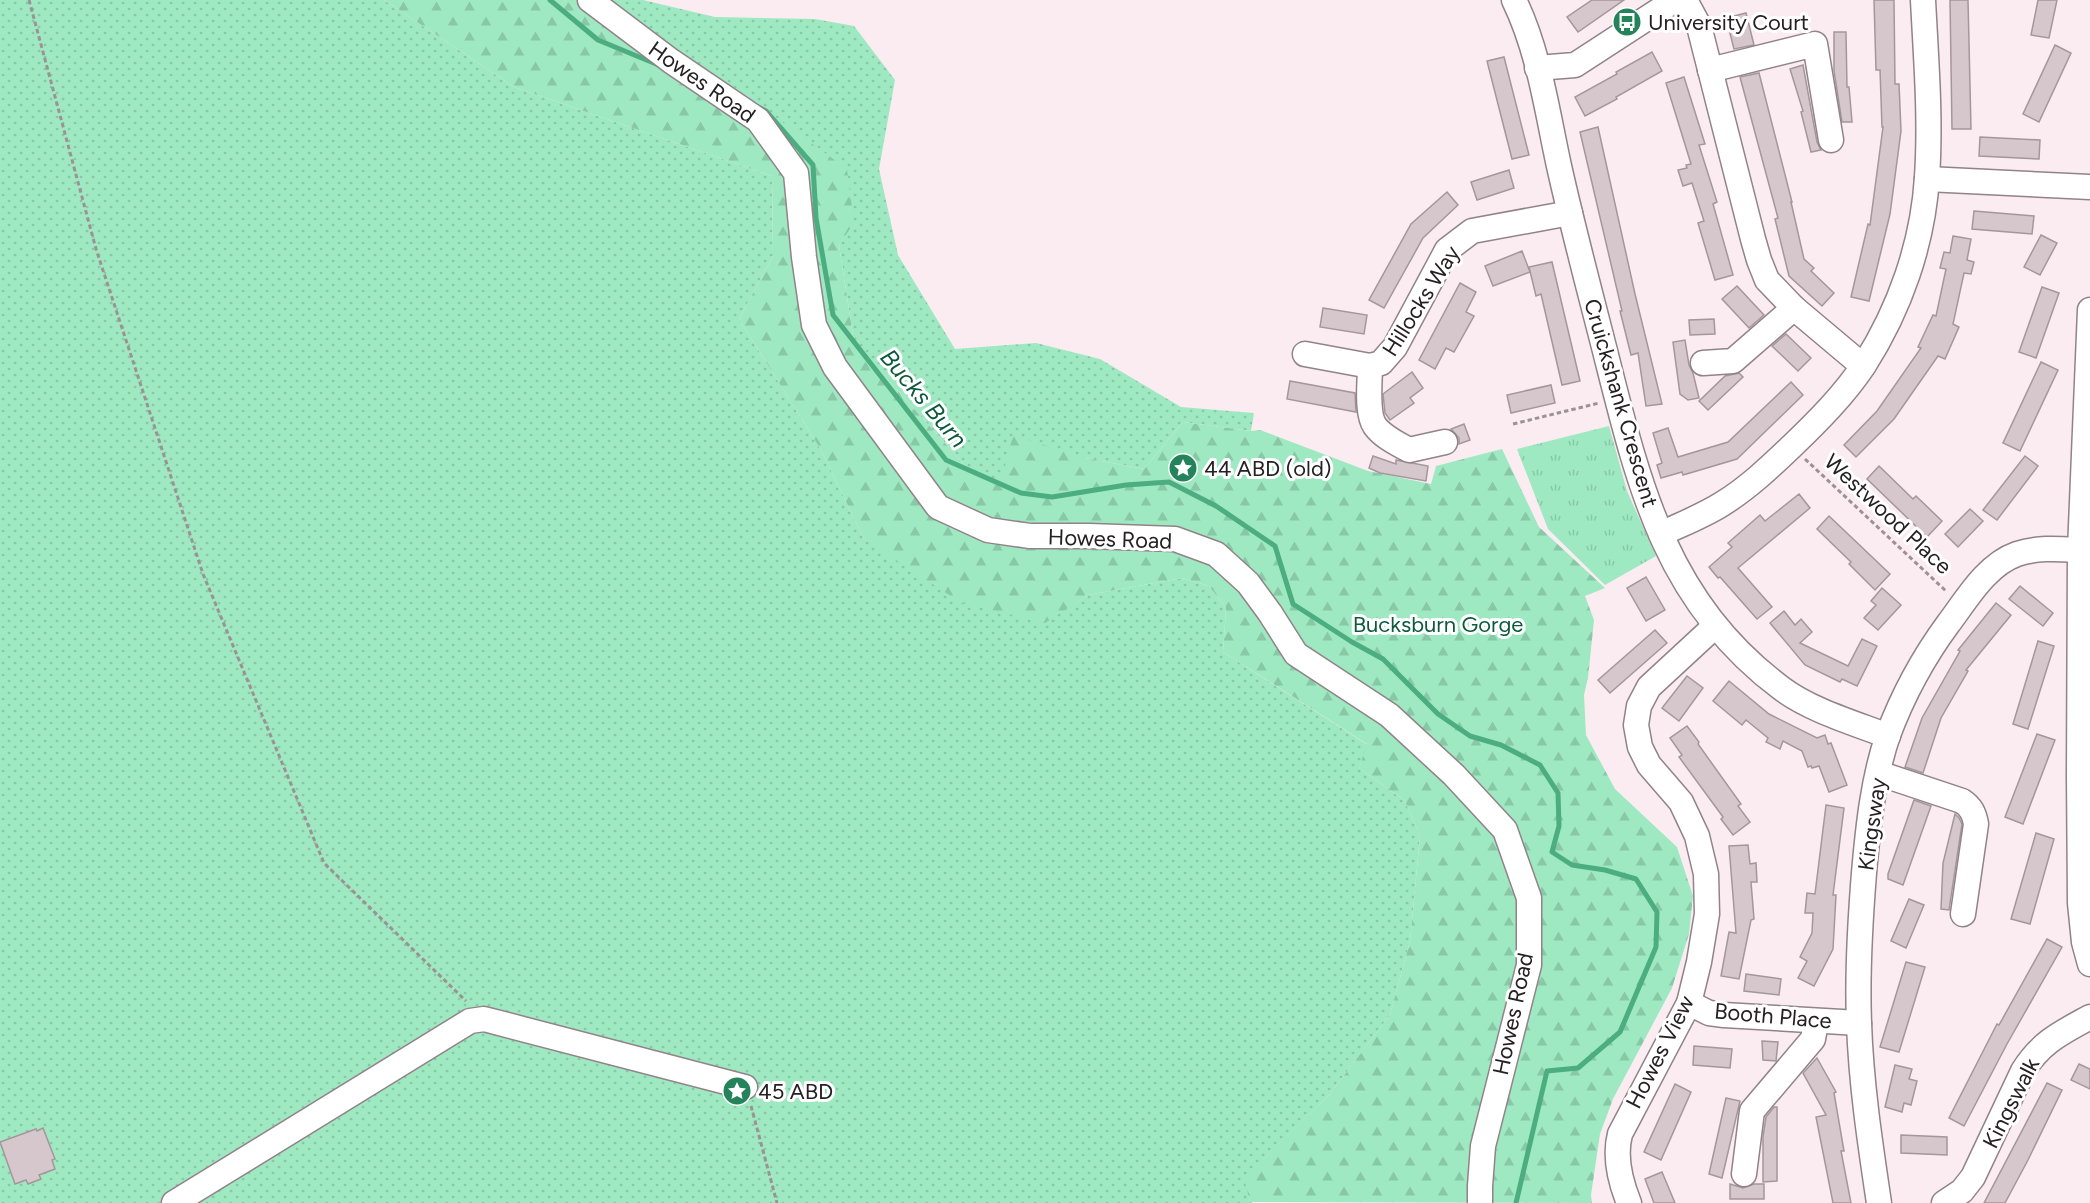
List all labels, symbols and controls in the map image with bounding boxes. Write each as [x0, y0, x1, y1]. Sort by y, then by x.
bus stop icon: University Court [1611, 6, 1643, 38]
place label: University Court [1648, 9, 1809, 36]
street label: Howes Road [643, 35, 761, 129]
street label: Hillocks Way [1376, 240, 1466, 361]
street label: Cruickshank Crescent [1578, 296, 1664, 510]
water label: Bucks Burn [874, 343, 974, 453]
street label: Westwood Place [1819, 448, 1957, 580]
place icon: 44 ABD (old) [1167, 452, 1199, 484]
place label: 44 ABD (old) [1204, 455, 1332, 482]
street label: Howes Road [1047, 523, 1173, 555]
park label: Bucksburn Gorge [1353, 611, 1523, 638]
street label: Kingsway [1852, 775, 1892, 872]
street label: Howes Road [1487, 950, 1539, 1078]
street label: Howes View [1620, 990, 1700, 1113]
street label: Booth Place [1713, 997, 1833, 1035]
street label: Kingswalk [1977, 1053, 2045, 1153]
place icon: 45 ABD [721, 1075, 753, 1107]
place label: 45 ABD [758, 1078, 833, 1105]

